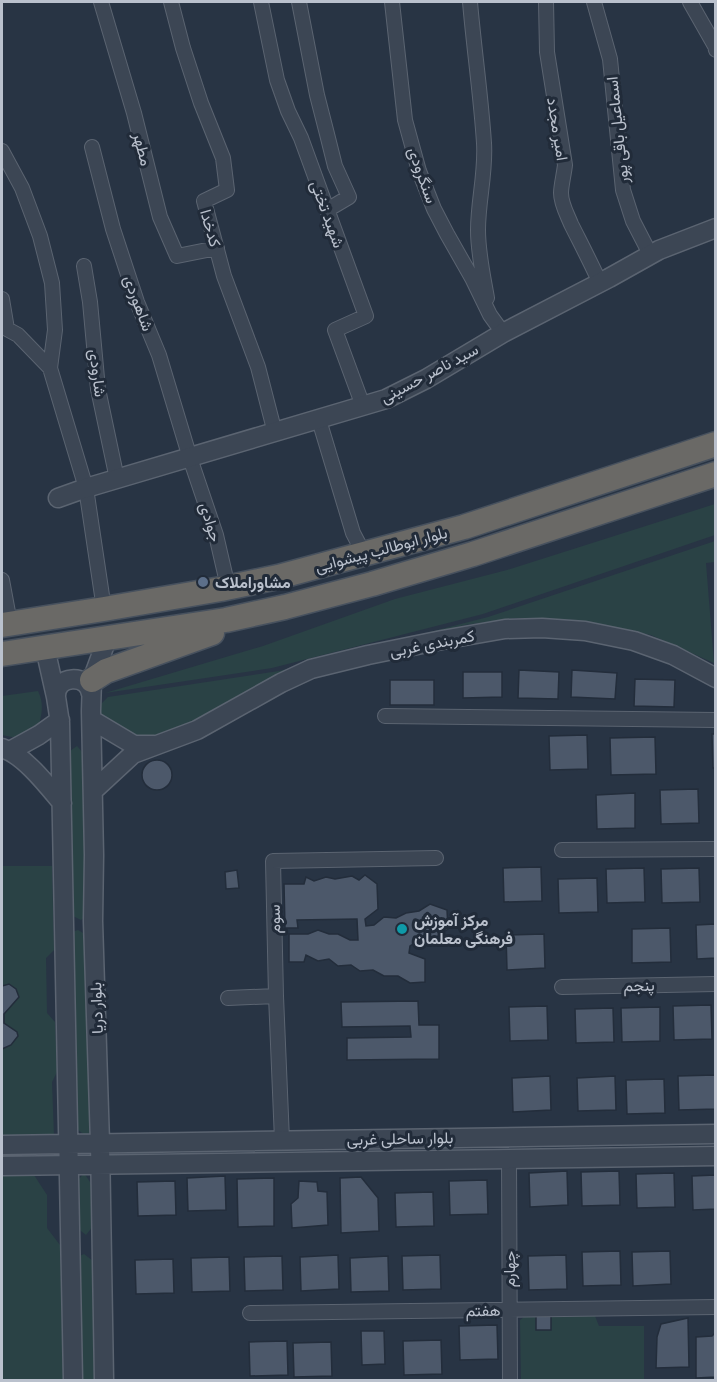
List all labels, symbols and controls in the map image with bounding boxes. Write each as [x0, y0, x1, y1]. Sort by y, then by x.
street label: اسماعیل باقی پور [601, 75, 635, 185]
street label: امیر مجدد [542, 96, 573, 162]
street label: مطهر [128, 129, 157, 168]
street label: سنگرودی [403, 144, 442, 206]
street label: شهید تختی [306, 177, 349, 251]
street label: کدخدا [197, 207, 226, 249]
street label: شاهوردی [119, 272, 158, 334]
street label: سید ناصر حسینی [377, 339, 482, 408]
street label: شارودی [84, 348, 111, 398]
street label: جوادی [195, 500, 227, 545]
street label: بلوار ابوطالب پیشوایی [313, 522, 450, 578]
place label: مشاوراملاک [215, 572, 291, 593]
marker: مشاوراملاک [196, 575, 210, 589]
street label: کمربندی غربی [388, 625, 476, 662]
street label: سوم [264, 904, 285, 934]
place label: مرکز آموزش فرهنگی معلمان [414, 910, 513, 949]
marker: مرکز آموزش فرهنگی معلمان [395, 922, 409, 936]
street label: پنجم [623, 975, 655, 997]
street label: بلوار دریا [85, 982, 108, 1034]
street label: بلوار ساحلی غربی [346, 1127, 454, 1150]
street label: چهارم [499, 1250, 521, 1287]
street label: هفتم [465, 1300, 501, 1321]

